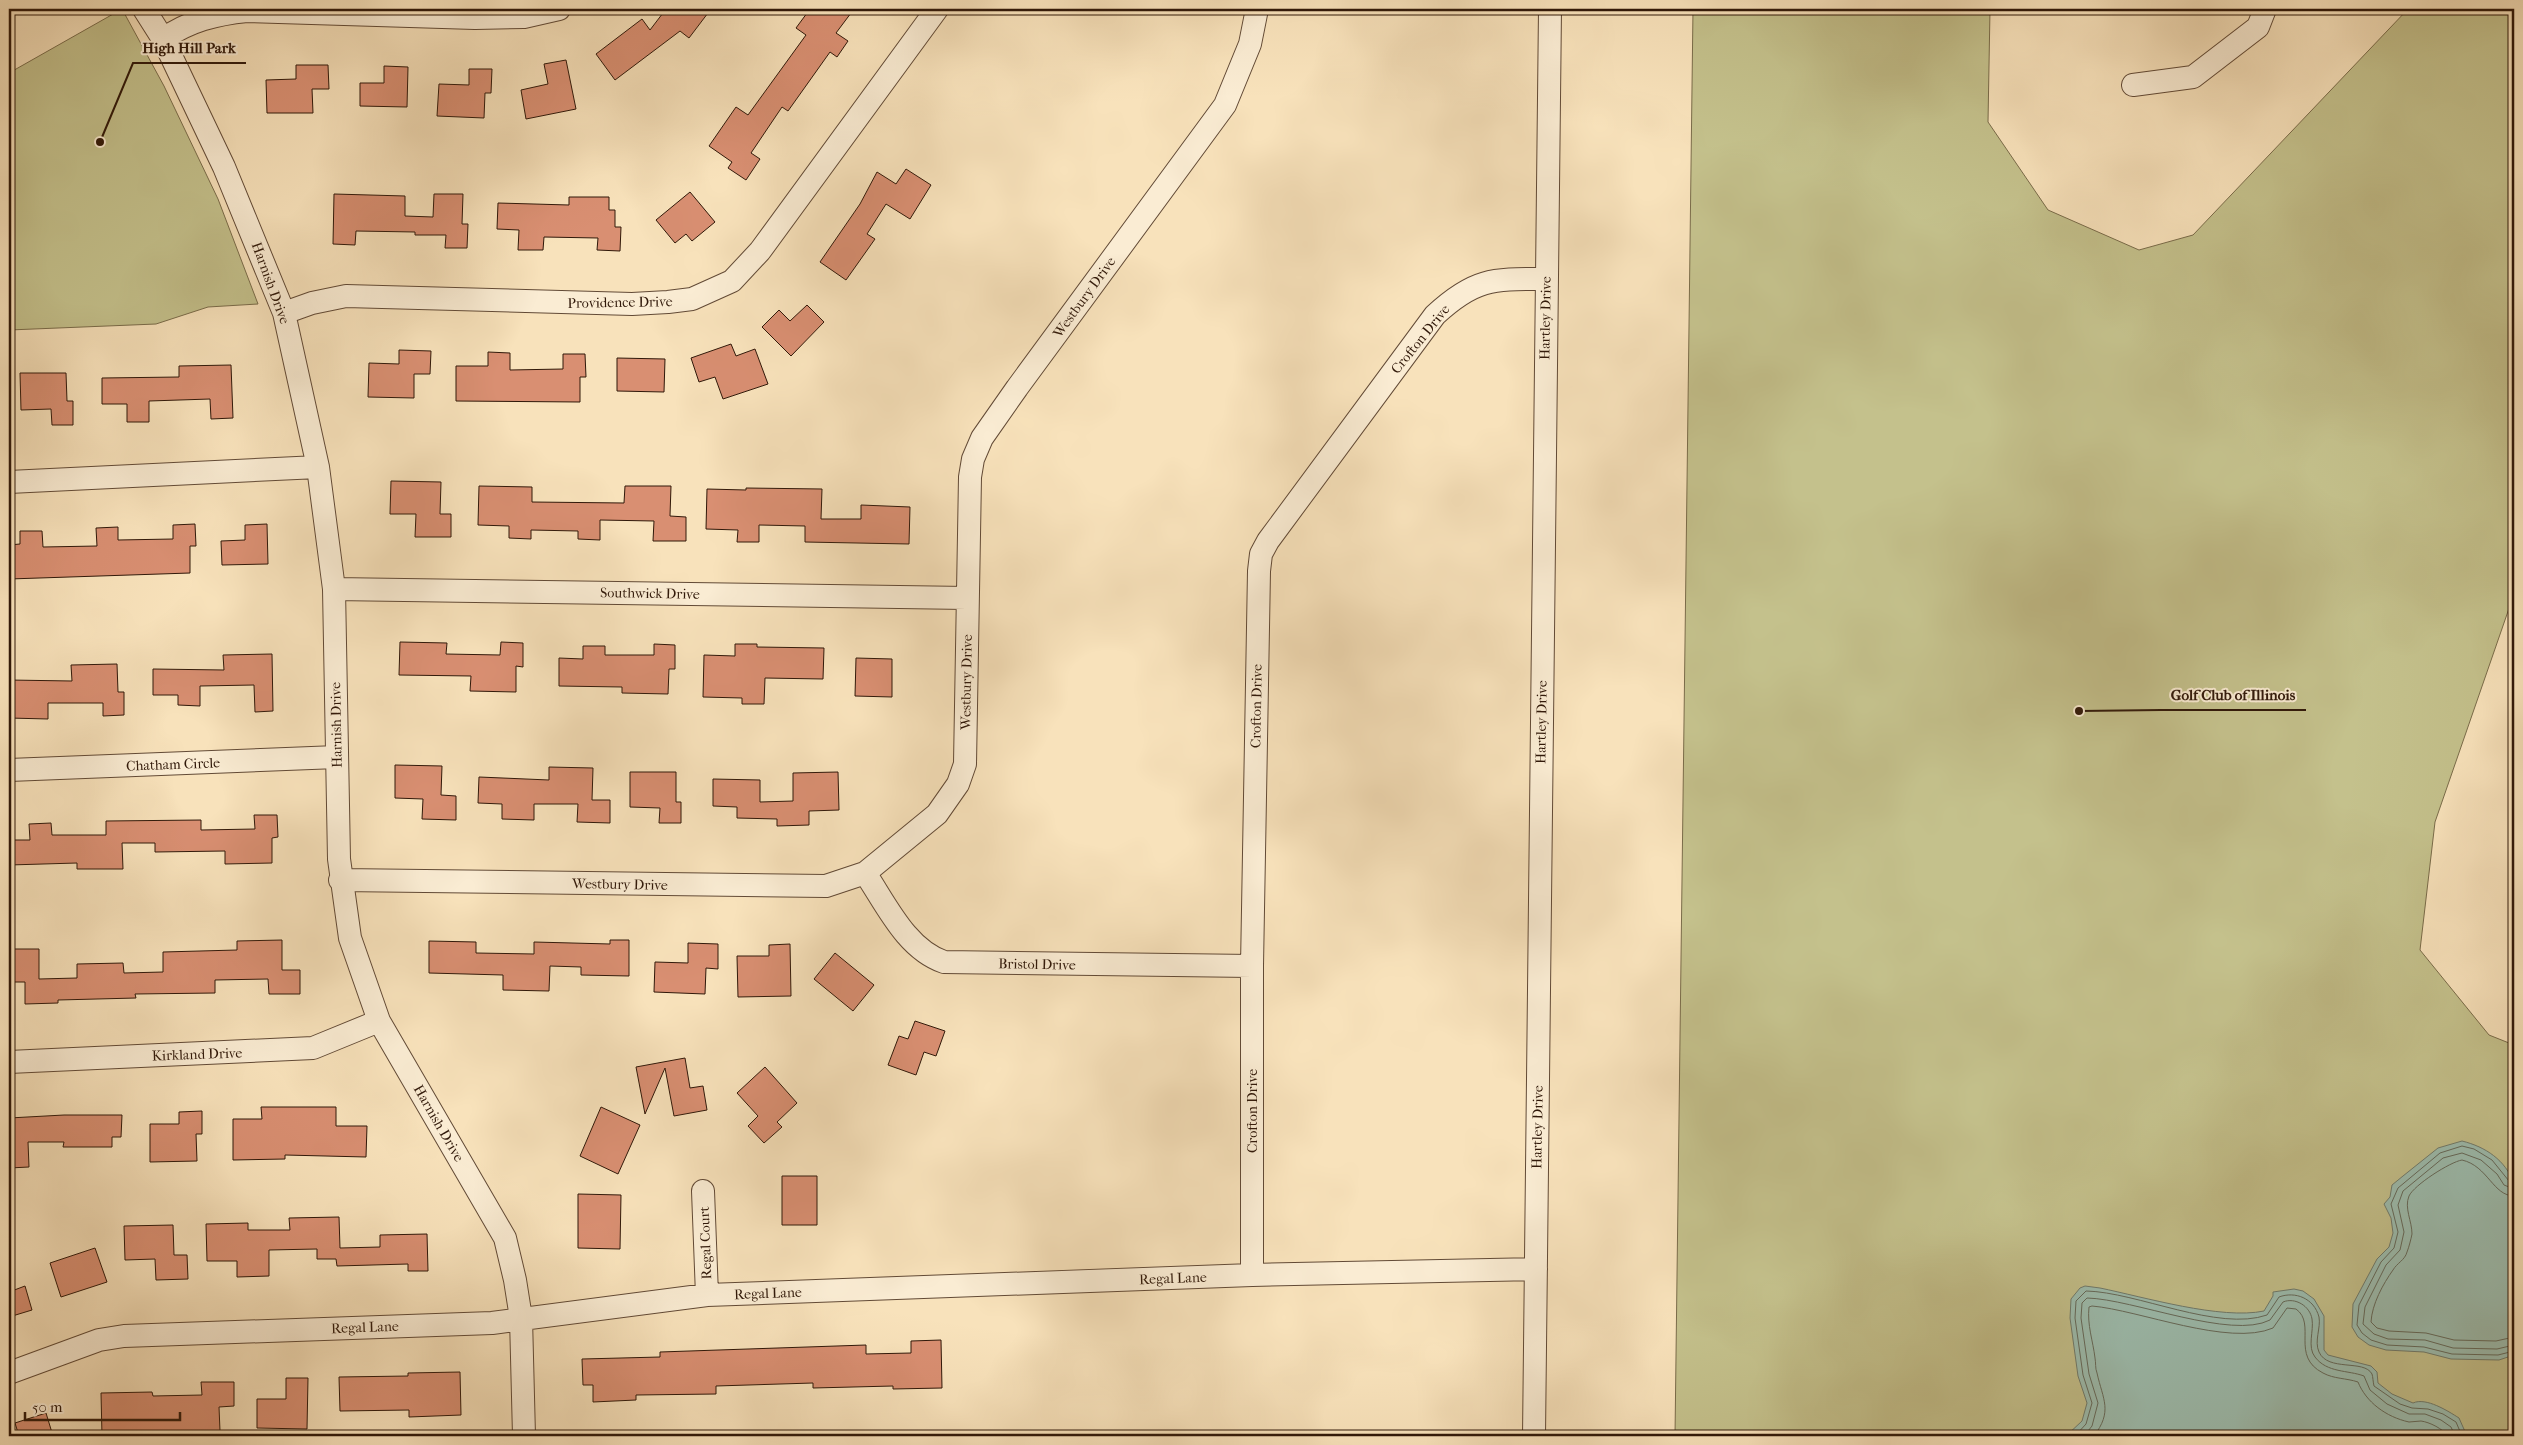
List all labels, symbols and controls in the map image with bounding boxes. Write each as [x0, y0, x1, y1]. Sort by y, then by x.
callout: High Hill Park [133, 33, 246, 63]
text: High Hill Park [142, 39, 237, 57]
street label: Harnish Drive [248, 240, 293, 327]
street label: Westbury Drive [1049, 254, 1119, 342]
street label: Hartley Drive [1536, 276, 1555, 360]
street label: Providence Drive [567, 293, 673, 312]
street label: Crofton Drive [1387, 301, 1454, 377]
street label: Southwick Drive [600, 584, 700, 603]
street label: Westbury Drive [957, 634, 976, 731]
street label: Crofton Drive [1247, 664, 1266, 748]
street label: Hartley Drive [1532, 680, 1551, 764]
callout: Golf Club of Illinois [2161, 680, 2306, 710]
street label: Harnish Drive [327, 682, 346, 768]
text: Golf Club of Illinois [2171, 686, 2296, 704]
street label: Chatham Circle [126, 754, 220, 775]
street label: Westbury Drive [571, 875, 668, 894]
street label: Bristol Drive [998, 955, 1076, 974]
street label: Kirkland Drive [151, 1044, 243, 1065]
street label: Crofton Drive [1244, 1069, 1261, 1153]
street label: Harnish Drive [410, 1082, 467, 1165]
street label: Hartley Drive [1528, 1085, 1547, 1169]
street label: Regal Court [696, 1206, 715, 1280]
street label: Regal Lane [1139, 1269, 1207, 1288]
street label: Regal Lane [734, 1284, 802, 1303]
street label: Regal Lane [331, 1318, 399, 1337]
scale bar [25, 1390, 180, 1422]
text: 50 m [32, 1398, 63, 1416]

